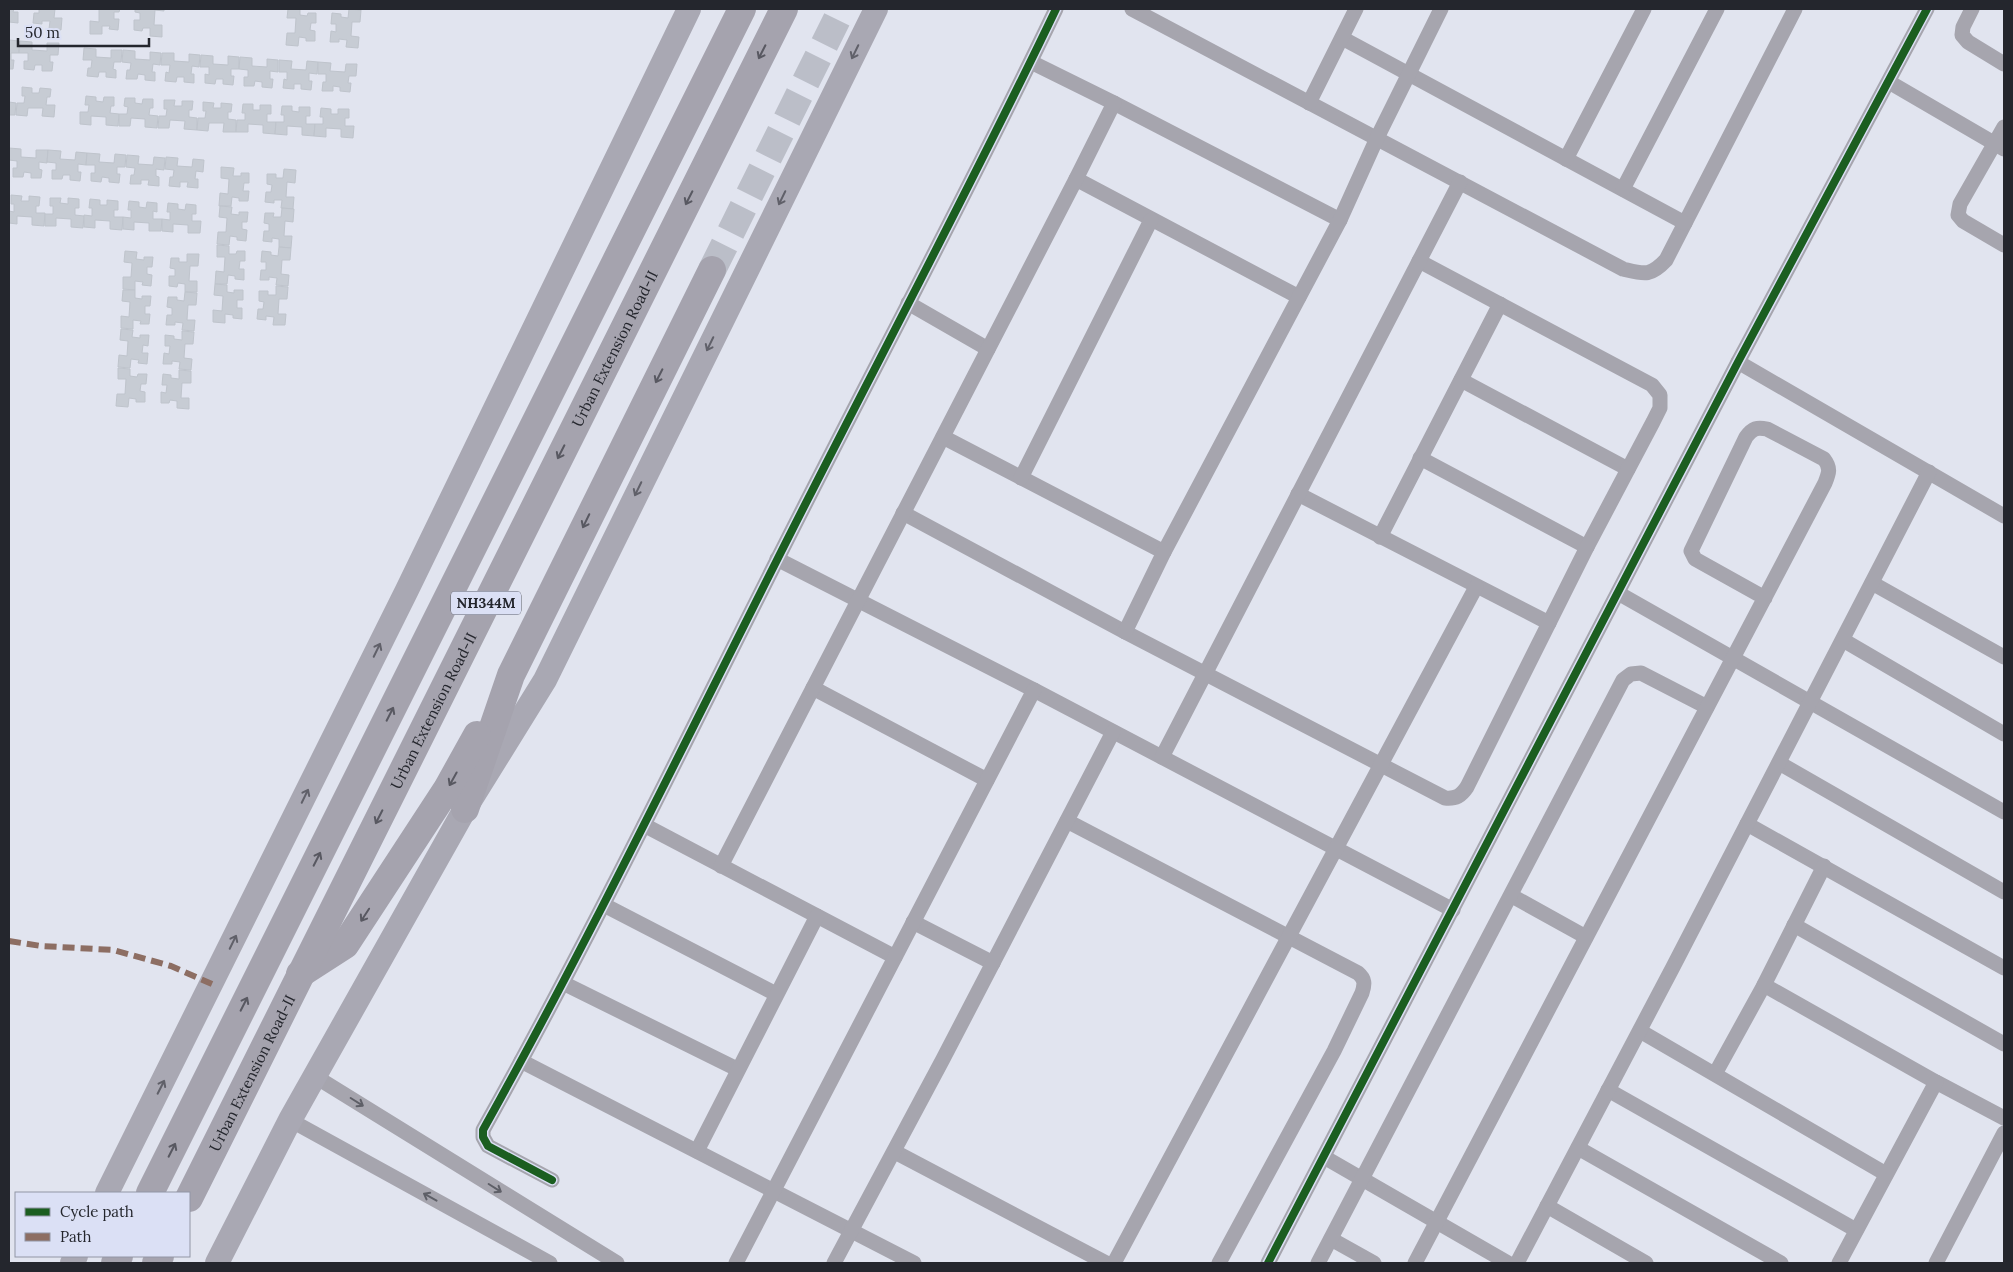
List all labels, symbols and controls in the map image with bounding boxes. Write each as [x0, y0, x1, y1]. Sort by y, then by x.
scale bar [18, 15, 149, 47]
text: 50 m [25, 23, 60, 42]
one-way arrow [757, 45, 767, 60]
one-way arrow [849, 45, 859, 60]
one-way arrow [684, 190, 694, 205]
one-way arrow [777, 190, 787, 205]
street label: Urban Extension Road-II [567, 267, 661, 430]
one-way arrow [705, 336, 714, 351]
one-way arrow [654, 368, 663, 383]
one-way arrow [556, 445, 566, 460]
one-way arrow [633, 482, 643, 497]
one-way arrow [581, 513, 590, 528]
road number: NH344M [451, 592, 521, 614]
street label: Urban Extension Road-II [386, 629, 480, 792]
one-way arrow [372, 643, 382, 658]
one-way arrow [385, 706, 395, 721]
one-way arrow [447, 771, 457, 785]
one-way arrow [301, 789, 310, 804]
one-way arrow [374, 809, 383, 824]
one-way arrow [313, 852, 322, 867]
one-way arrow [360, 908, 370, 922]
one-way arrow [229, 935, 238, 950]
street label: Urban Extension Road-II [205, 991, 299, 1154]
one-way arrow [240, 997, 249, 1012]
one-way arrow [156, 1080, 166, 1095]
one-way arrow [350, 1097, 364, 1108]
one-way arrow [167, 1142, 177, 1157]
one-way arrow [488, 1183, 502, 1193]
legend [15, 1192, 190, 1257]
one-way arrow [423, 1192, 438, 1202]
text: Cycle path [60, 1202, 134, 1221]
text: Path [60, 1227, 91, 1246]

